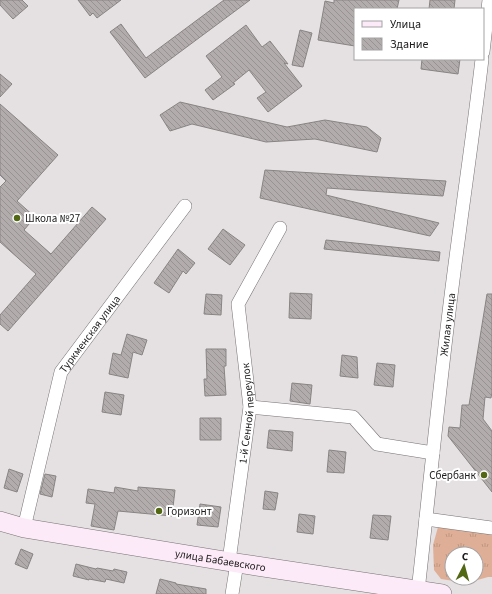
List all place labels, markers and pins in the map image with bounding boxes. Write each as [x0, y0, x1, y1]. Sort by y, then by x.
place label: Школа №27 [25, 211, 80, 226]
marker: Школа №27 [12, 213, 22, 223]
place label: Сбербанк [429, 468, 477, 483]
marker: Сбербанк [479, 470, 489, 480]
place label: Горизонт [167, 504, 212, 519]
marker: Горизонт [154, 506, 164, 516]

